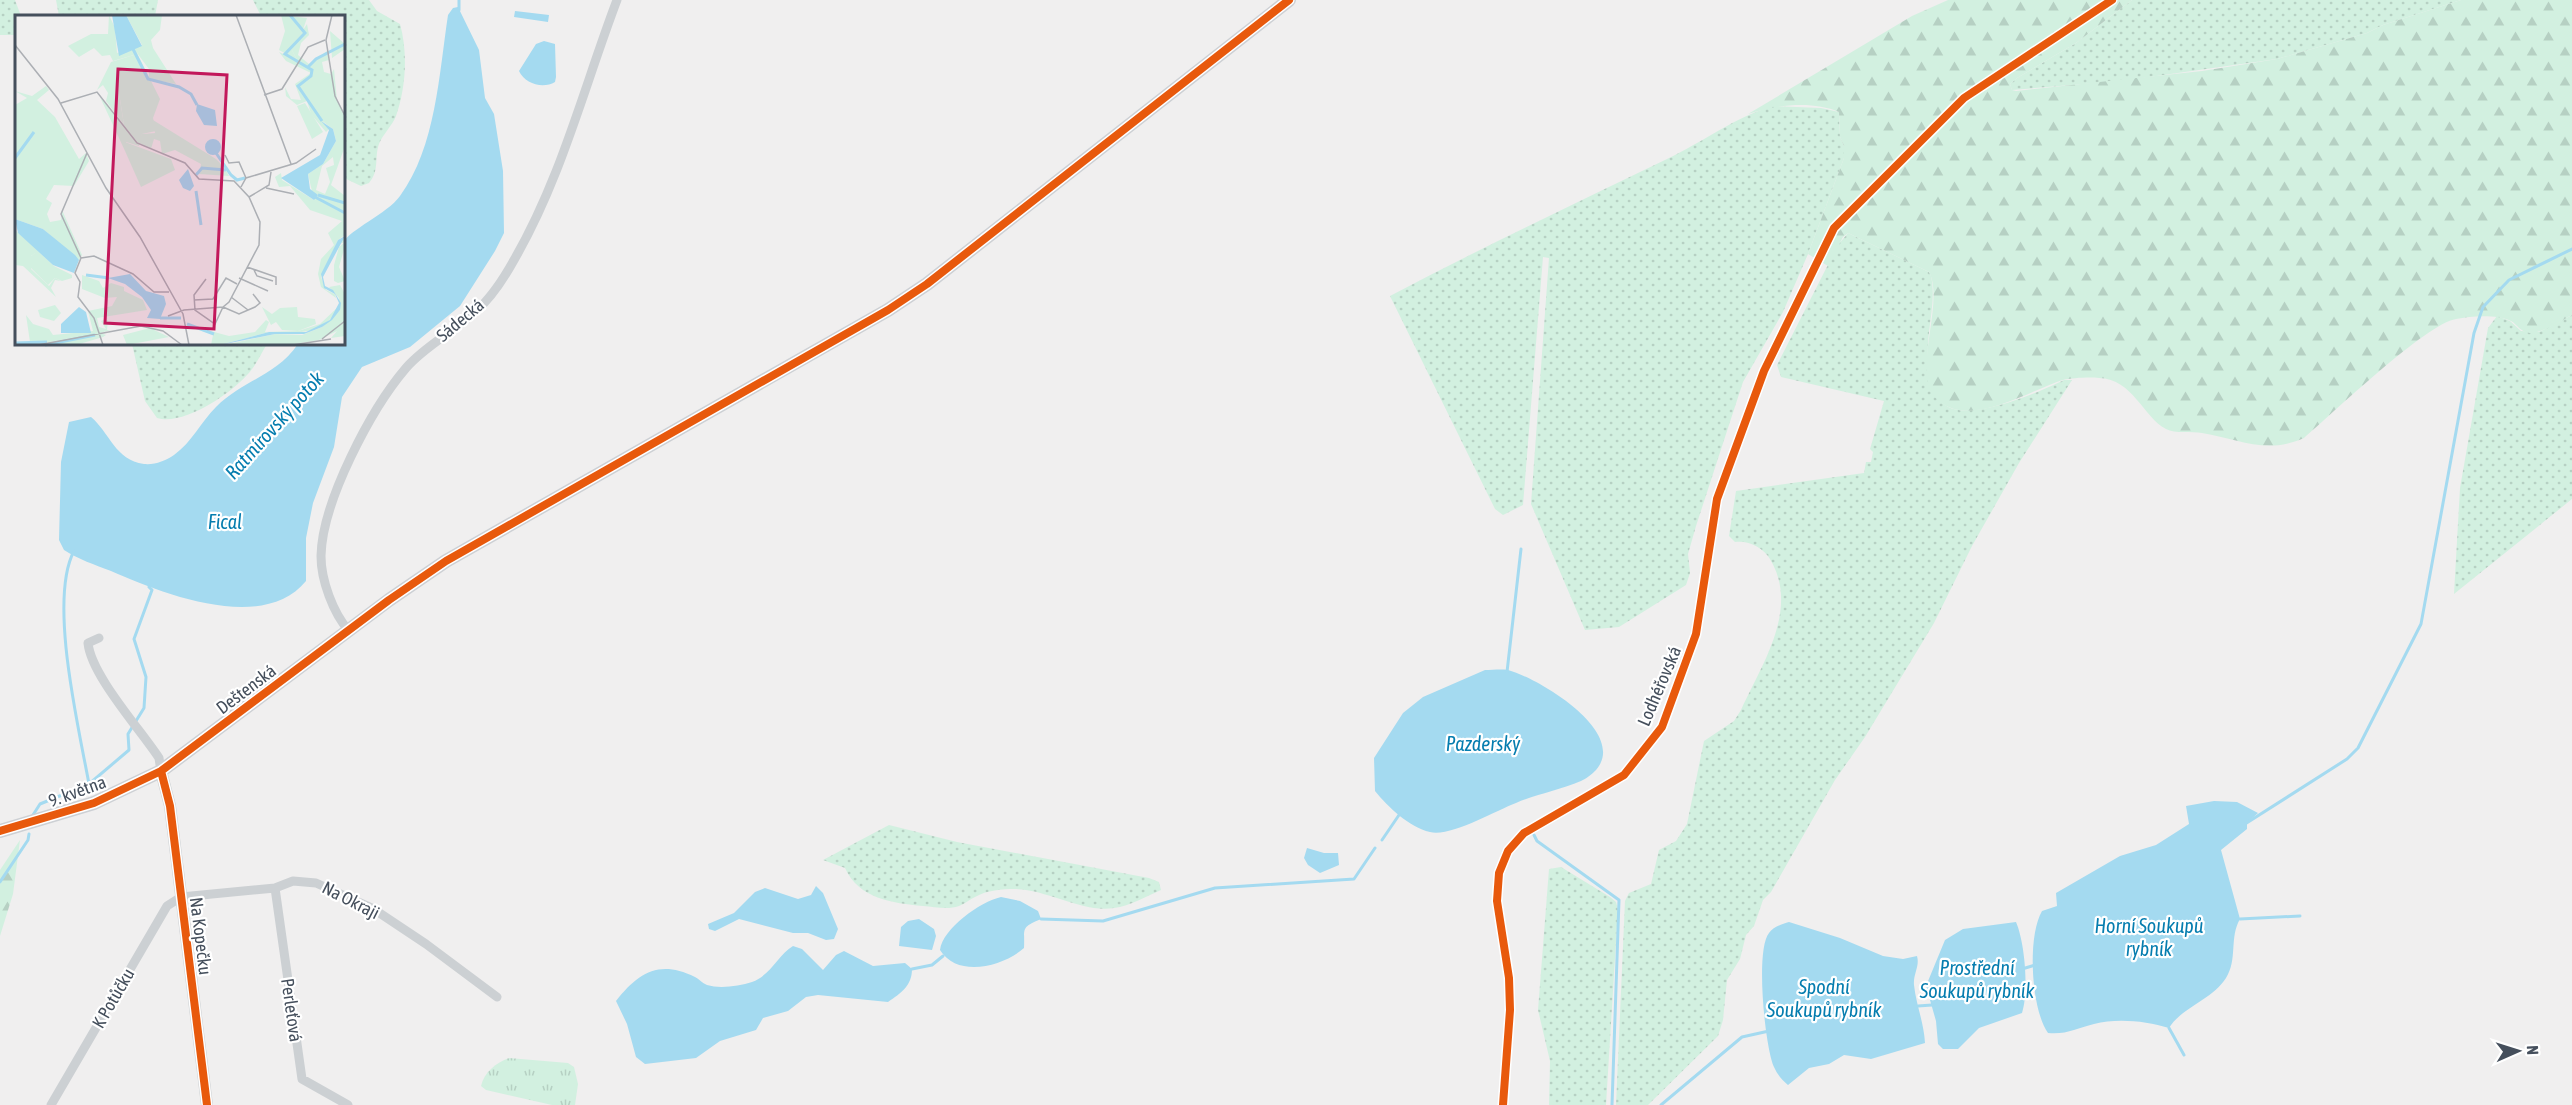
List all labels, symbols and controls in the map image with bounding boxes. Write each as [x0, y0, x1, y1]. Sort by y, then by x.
inset map [15, 15, 345, 345]
street label: Sádecká [432, 294, 488, 346]
water label: Ratmírovský potok [220, 367, 328, 483]
water label: Fical [208, 510, 242, 533]
street label: Lodhéřovská [1633, 643, 1685, 729]
street label: Deštenská [212, 660, 280, 718]
water label: Pazderský [1446, 732, 1521, 755]
street label: 9. května [45, 771, 109, 811]
street label: Na Okraji [319, 877, 383, 923]
street label: Na Kopečku [186, 896, 216, 976]
water label: Horní Soukupů rybník [2094, 914, 2204, 960]
water label: Prostřední Soukupů rybník [1919, 956, 2034, 1002]
street label: K Potůčku [88, 964, 138, 1032]
water label: Spodní Soukupů rybník [1766, 975, 1881, 1021]
street label: Perleťová [277, 977, 307, 1043]
north arrow [2488, 1021, 2548, 1081]
text: N [2524, 1045, 2542, 1055]

